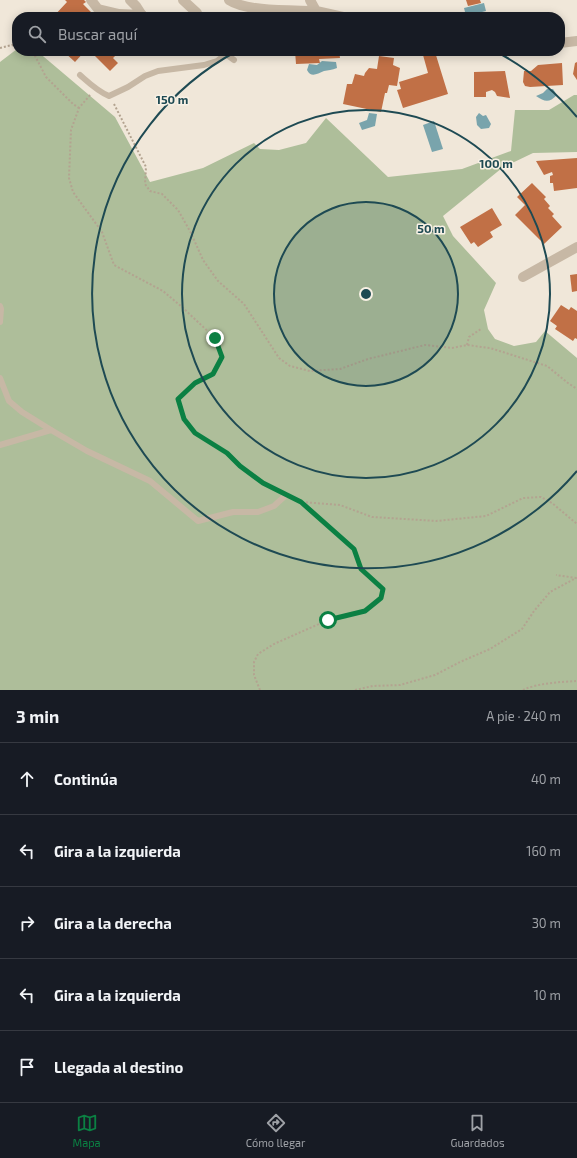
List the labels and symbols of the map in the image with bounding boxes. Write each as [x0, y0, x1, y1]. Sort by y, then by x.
text: 150 m [156, 92, 188, 106]
text: 100 m [479, 156, 513, 170]
text: 50 m [417, 221, 445, 235]
centre of rings [359, 287, 373, 301]
route end [206, 329, 224, 347]
route start [319, 611, 337, 629]

